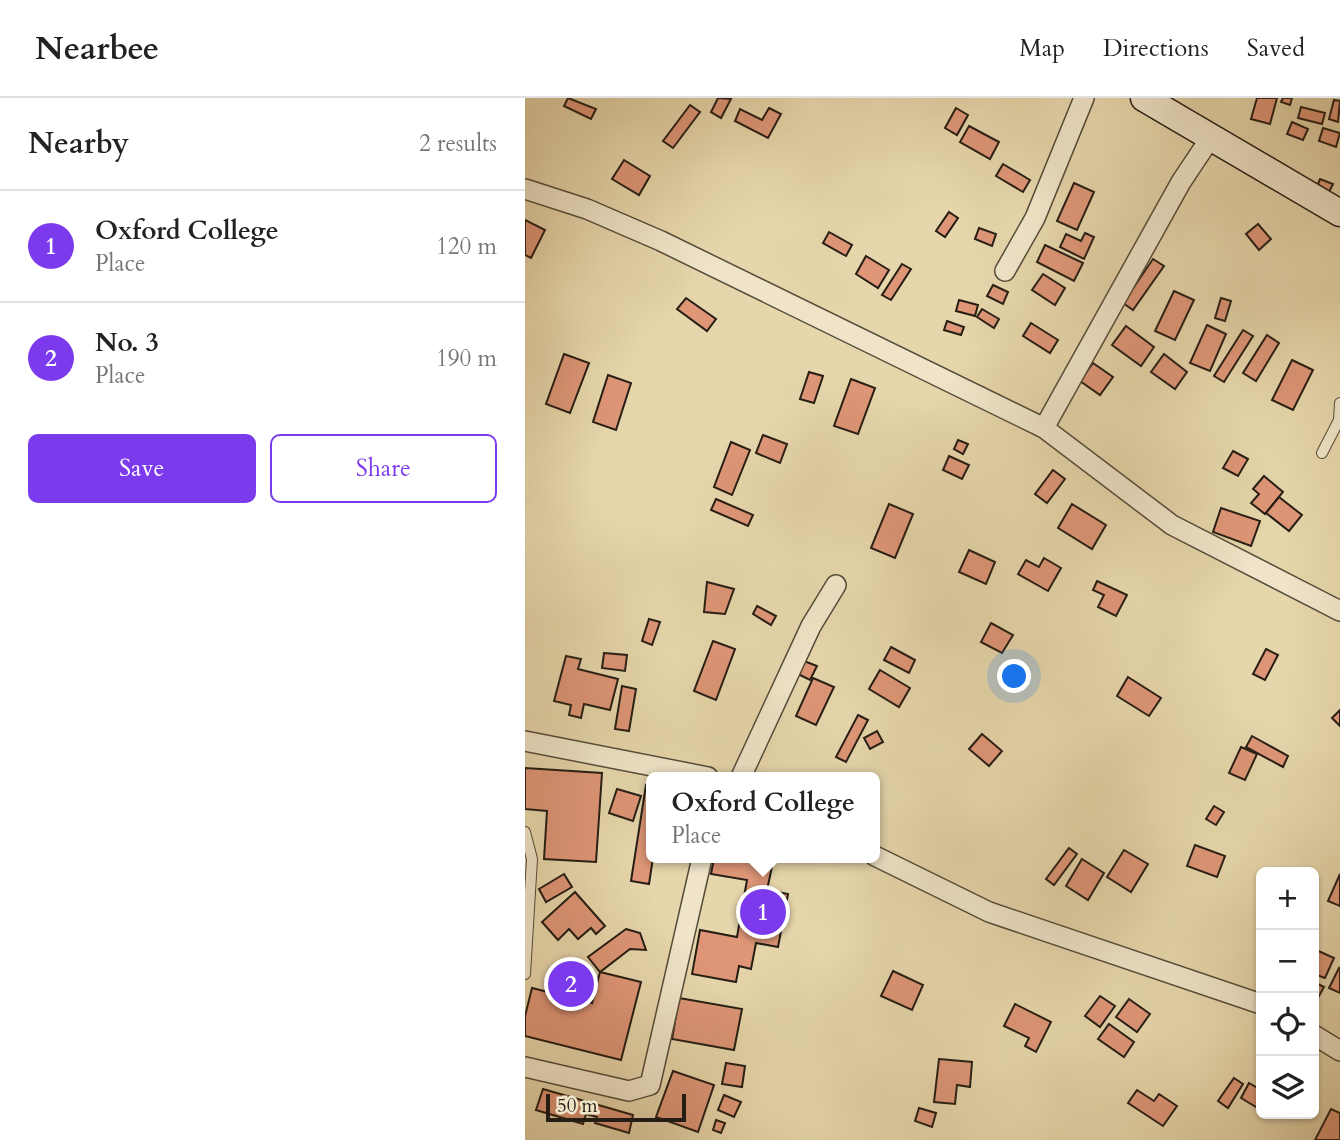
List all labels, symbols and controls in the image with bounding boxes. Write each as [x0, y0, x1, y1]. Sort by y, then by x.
text: Nearbee [35, 26, 159, 71]
text: Map [1019, 32, 1065, 65]
text: Directions [1103, 32, 1209, 65]
text: Saved [1247, 32, 1305, 65]
text: Nearby [28, 123, 129, 164]
text: 2 results [419, 128, 497, 159]
text: Oxford College [95, 213, 279, 248]
text: 1 [45, 231, 57, 262]
text: 120 m [436, 231, 497, 262]
text: Place [95, 248, 145, 279]
text: No. 3 [95, 325, 159, 360]
text: 2 [45, 343, 57, 374]
text: 190 m [436, 343, 497, 374]
text: Place [95, 360, 145, 391]
button: Save [28, 434, 256, 503]
button: Share [270, 434, 497, 503]
your location [997, 659, 1031, 693]
popup [646, 772, 880, 863]
text: Oxford College [671, 785, 855, 820]
text: Place [671, 820, 721, 851]
map controls [1256, 867, 1319, 1119]
button: + [1256, 867, 1319, 930]
pin: 1 [740, 886, 786, 938]
button: − [1256, 930, 1319, 993]
pin: 2 [548, 958, 594, 1010]
button: locate [1256, 993, 1319, 1056]
button: layers [1256, 1056, 1319, 1119]
scale bar [546, 1091, 686, 1123]
text: 50 m [557, 1093, 598, 1119]

